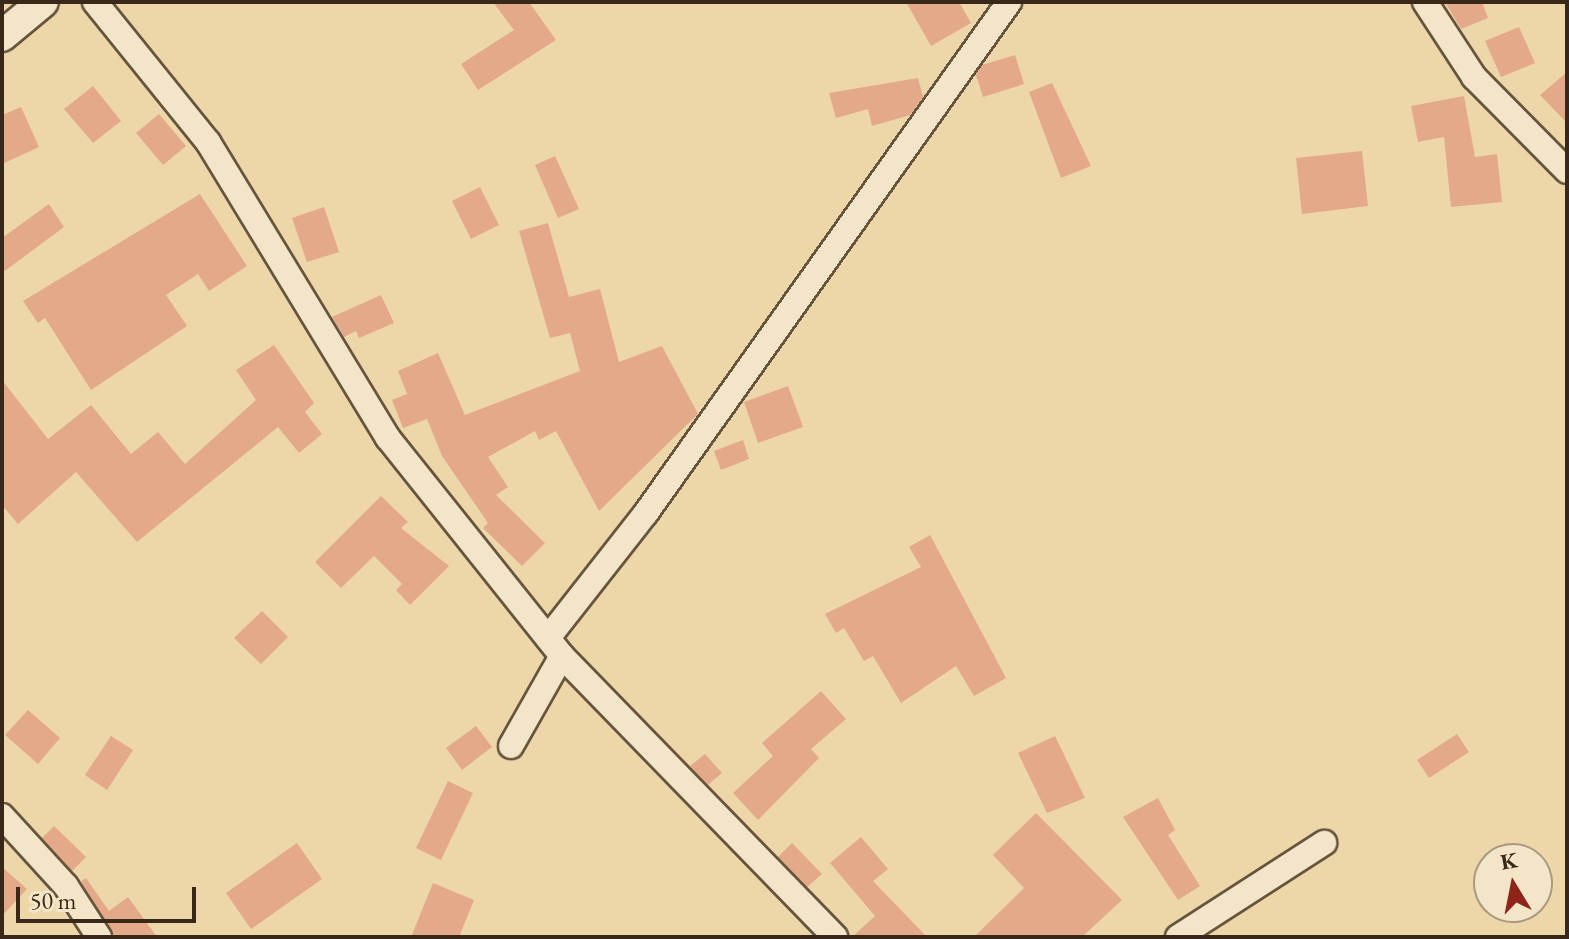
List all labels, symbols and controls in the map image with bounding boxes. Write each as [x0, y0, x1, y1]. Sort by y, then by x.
north arrow [1473, 843, 1553, 923]
text: K [1498, 845, 1520, 877]
scale bar [20, 871, 200, 921]
text: 50 m [30, 885, 77, 916]

